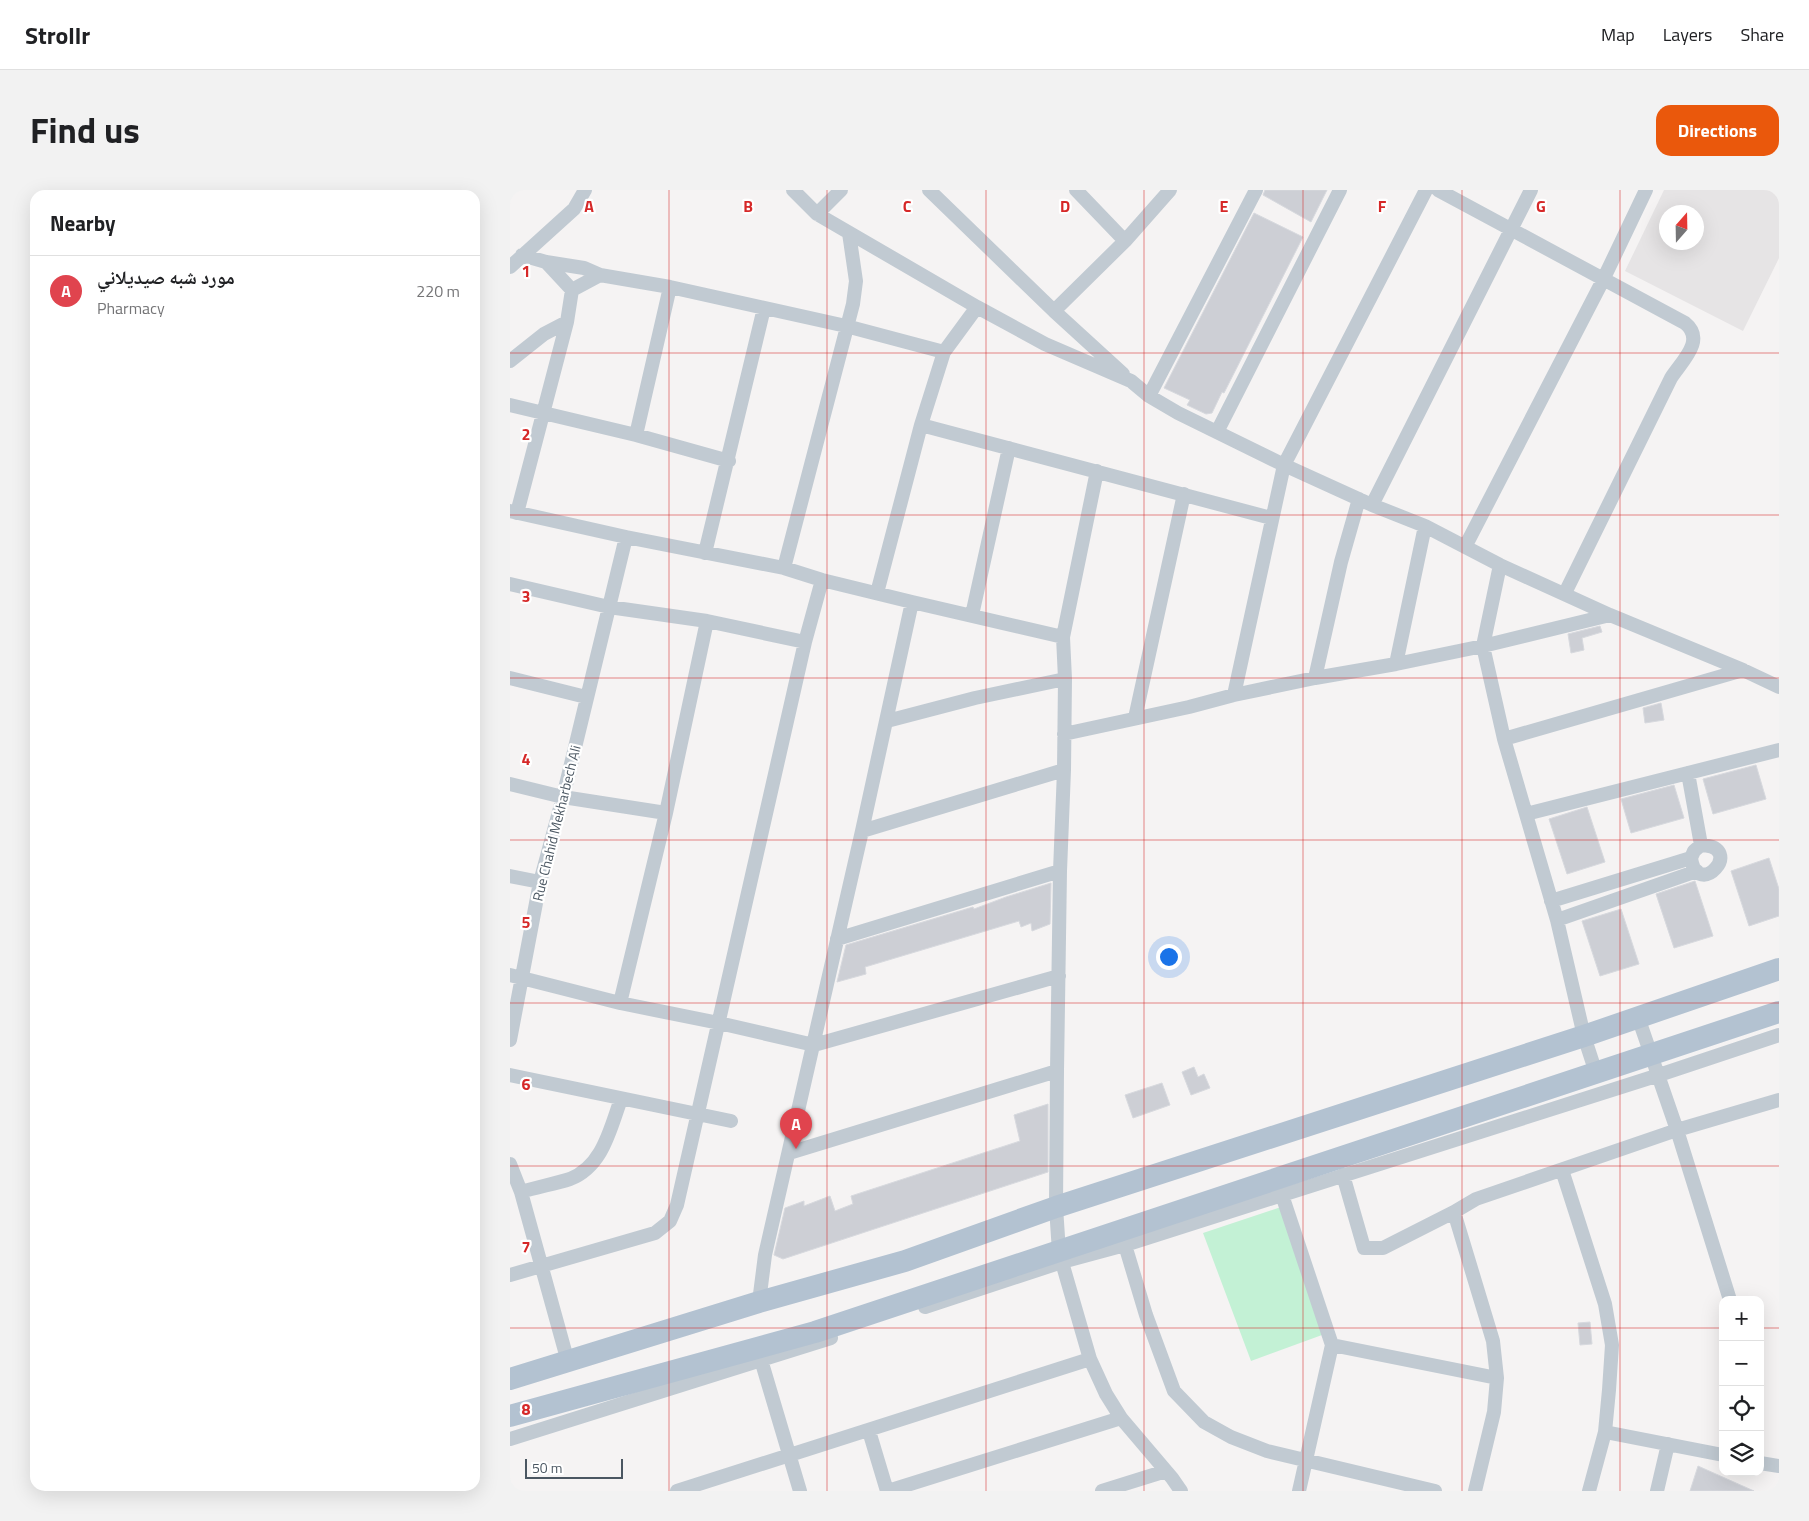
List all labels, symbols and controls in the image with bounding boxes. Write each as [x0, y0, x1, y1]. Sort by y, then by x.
text: Strollr [25, 17, 90, 53]
text: Map [1601, 21, 1635, 48]
text: Layers [1663, 21, 1712, 48]
text: Share [1740, 21, 1784, 48]
text: Find us [30, 103, 140, 157]
button: Directions [1656, 105, 1779, 156]
text: A [584, 194, 594, 218]
text: B [743, 194, 753, 218]
text: C [903, 194, 912, 218]
text: D [1060, 194, 1070, 218]
text: E [1220, 194, 1229, 218]
text: F [1378, 194, 1387, 218]
text: G [1536, 194, 1546, 218]
north arrow [1659, 205, 1704, 250]
text: Nearby [50, 207, 115, 239]
text: 1 [522, 259, 530, 283]
text: مورد شبه صيديلاني [97, 262, 235, 291]
text: A [61, 279, 71, 303]
text: 220 m [416, 279, 460, 303]
text: Pharmacy [97, 296, 165, 320]
text: 2 [522, 422, 530, 446]
text: 3 [522, 584, 530, 608]
street label: Rue Chahid Mekharbech Ali [526, 743, 586, 903]
text: 4 [522, 747, 531, 771]
text: 5 [522, 910, 531, 934]
your location [1156, 944, 1182, 970]
text: 6 [522, 1072, 531, 1096]
pin: A [780, 1108, 812, 1149]
text: 7 [522, 1235, 530, 1259]
map controls [1719, 1296, 1764, 1476]
button: + [1719, 1296, 1764, 1341]
button: − [1719, 1341, 1764, 1386]
button: locate [1719, 1386, 1764, 1431]
text: 8 [522, 1397, 531, 1421]
button: layers [1719, 1431, 1764, 1476]
scale bar [525, 1456, 622, 1479]
text: 50 m [532, 1457, 562, 1478]

